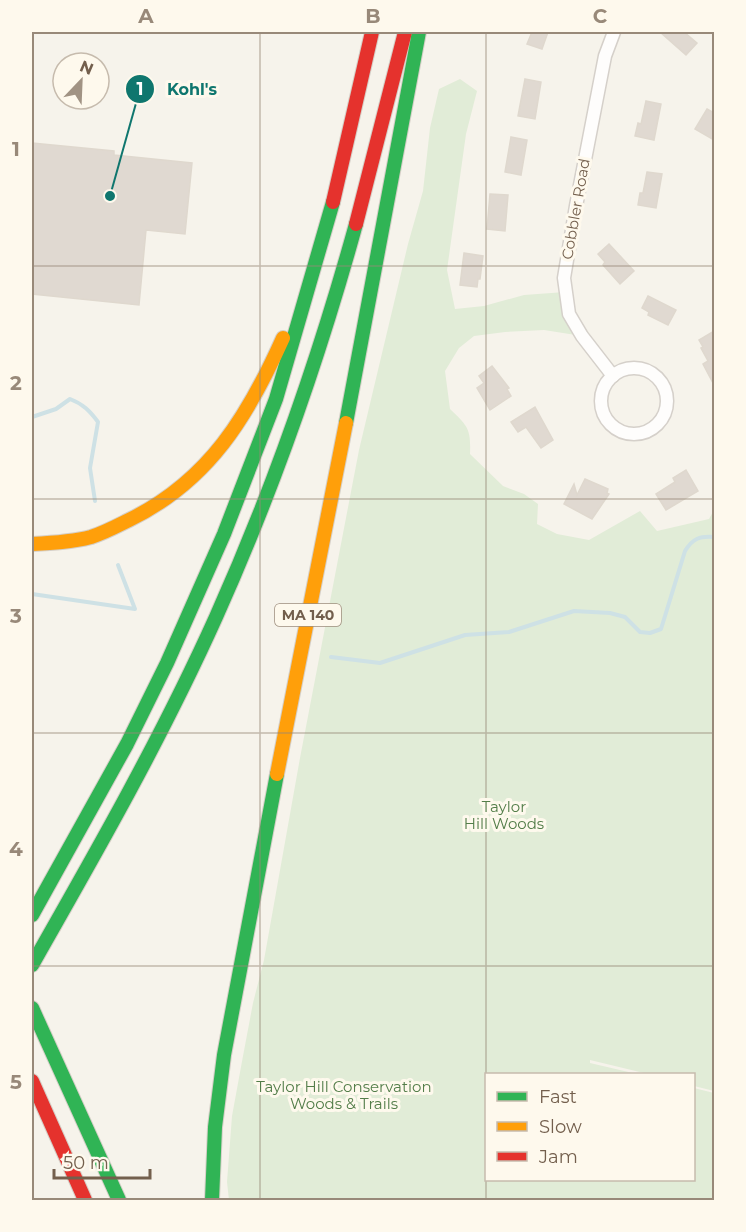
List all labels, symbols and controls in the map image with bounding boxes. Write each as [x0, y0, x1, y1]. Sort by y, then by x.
text: A [137, 4, 154, 28]
text: B [365, 4, 381, 28]
text: C [593, 4, 608, 28]
north arrow [51, 51, 111, 111]
text: N [77, 56, 96, 79]
callout: Kohl's [125, 72, 229, 106]
text: 1 [136, 78, 144, 100]
text: Kohl's [167, 80, 218, 99]
text: 1 [12, 137, 20, 161]
street label: Cobbler Road [557, 157, 594, 261]
text: 2 [10, 371, 22, 395]
text: 3 [9, 604, 22, 628]
road number: MA 140 [275, 604, 341, 626]
park label: Taylor Hill Woods [464, 797, 544, 833]
text: 4 [9, 837, 23, 861]
text: 5 [10, 1070, 22, 1094]
legend [485, 1073, 695, 1181]
park label: Taylor Hill Conservation Woods & Trails [256, 1077, 432, 1113]
text: Fast [539, 1086, 577, 1108]
text: Slow [539, 1116, 582, 1138]
scale bar [54, 1142, 150, 1180]
text: Jam [538, 1146, 578, 1168]
text: 50 m [63, 1152, 109, 1174]

